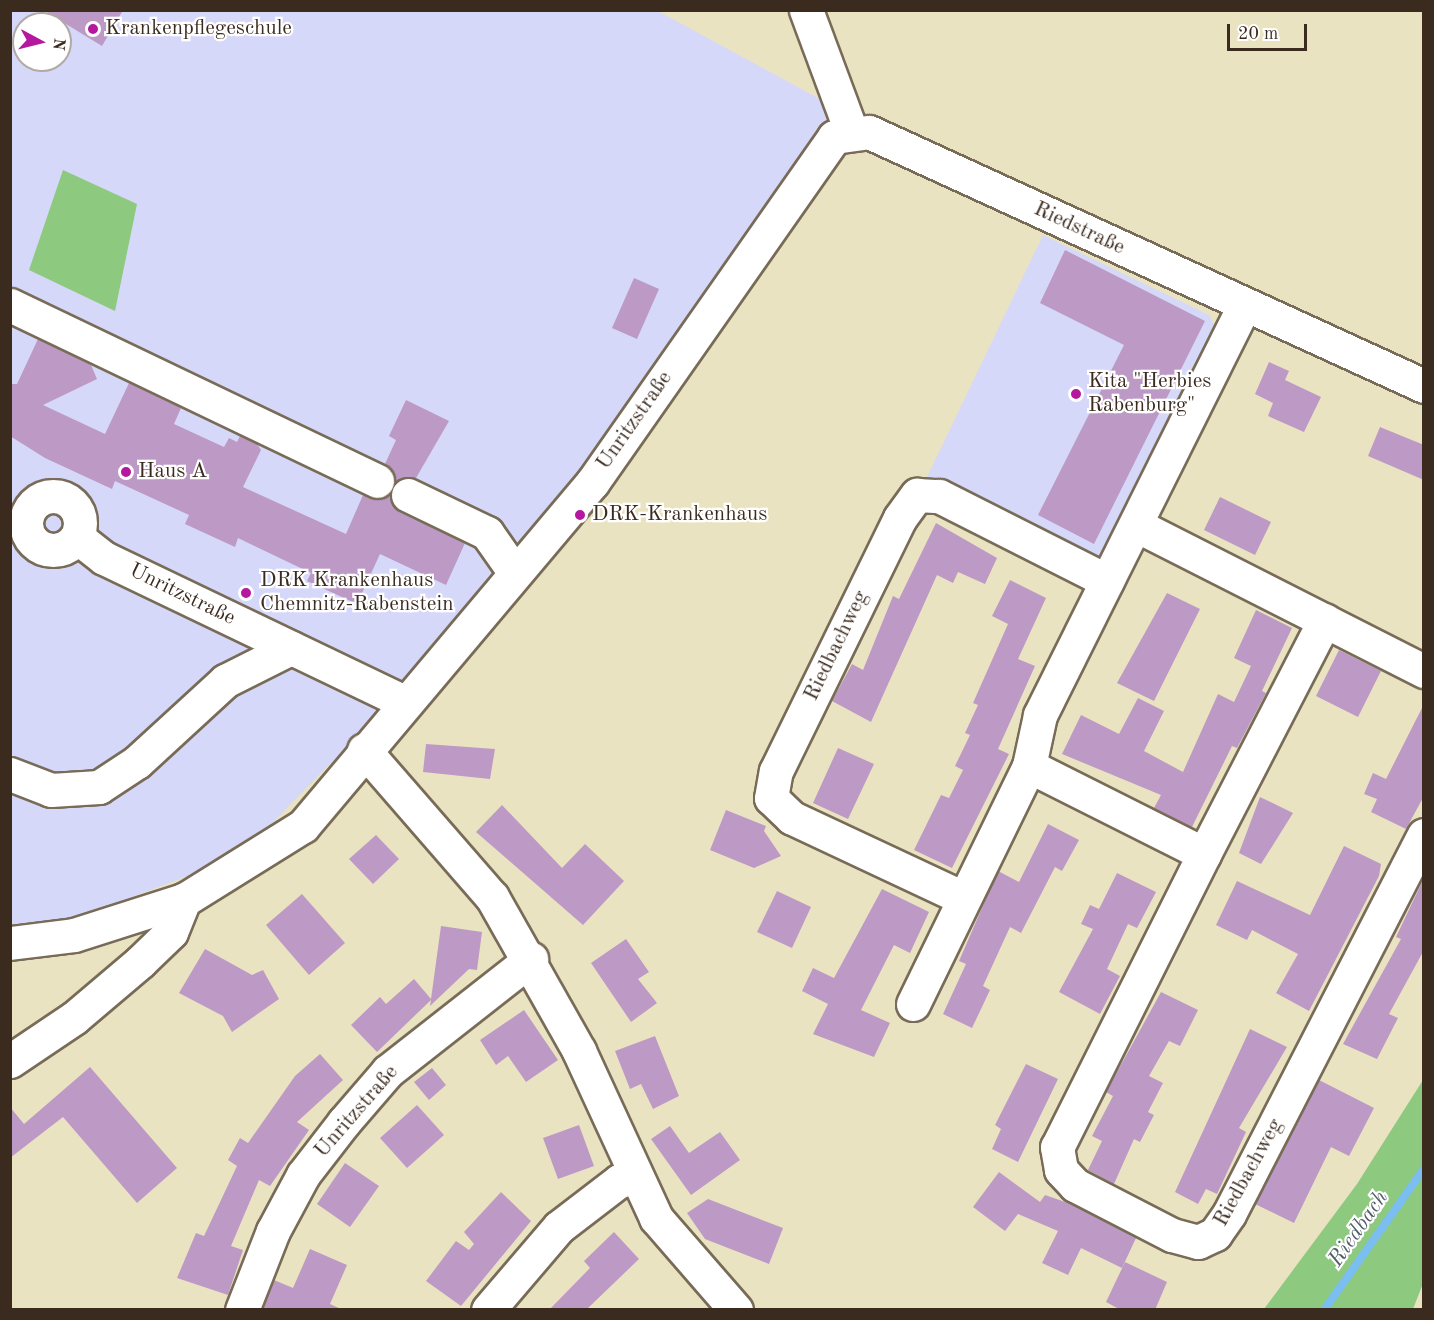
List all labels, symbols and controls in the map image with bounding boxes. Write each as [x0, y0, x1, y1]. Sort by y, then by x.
north arrow [12, 12, 72, 72]
scale bar [1230, 12, 1310, 50]
place label: Krankenpflegeschule [105, 16, 292, 42]
marker: Krankenpflegeschule [86, 22, 100, 36]
text: 20 m [1238, 25, 1278, 43]
text: N [49, 37, 67, 51]
street label: Riedstraße [1030, 197, 1128, 261]
street label: Unritzstraße [592, 367, 678, 475]
place label: Kita "Herbies Rabenburg" [1088, 369, 1211, 419]
marker: Kita "Herbies Rabenburg" [1069, 387, 1083, 401]
place label: Haus A [138, 459, 207, 485]
marker: Haus A [119, 465, 133, 479]
place label: DRK-Krankenhaus [592, 502, 767, 528]
marker: DRK-Krankenhaus [573, 508, 587, 522]
street label: Unritzstraße [125, 559, 239, 631]
place label: DRK Krankenhaus Chemnitz-Rabenstein [260, 568, 453, 618]
marker: DRK Krankenhaus Chemnitz-Rabenstein [237, 584, 255, 602]
street label: Riedbachweg [800, 587, 874, 705]
street label: Unritzstraße [310, 1060, 404, 1164]
street label: Riedbachweg [1209, 1115, 1289, 1231]
water label: Riedbach [1323, 1186, 1395, 1272]

